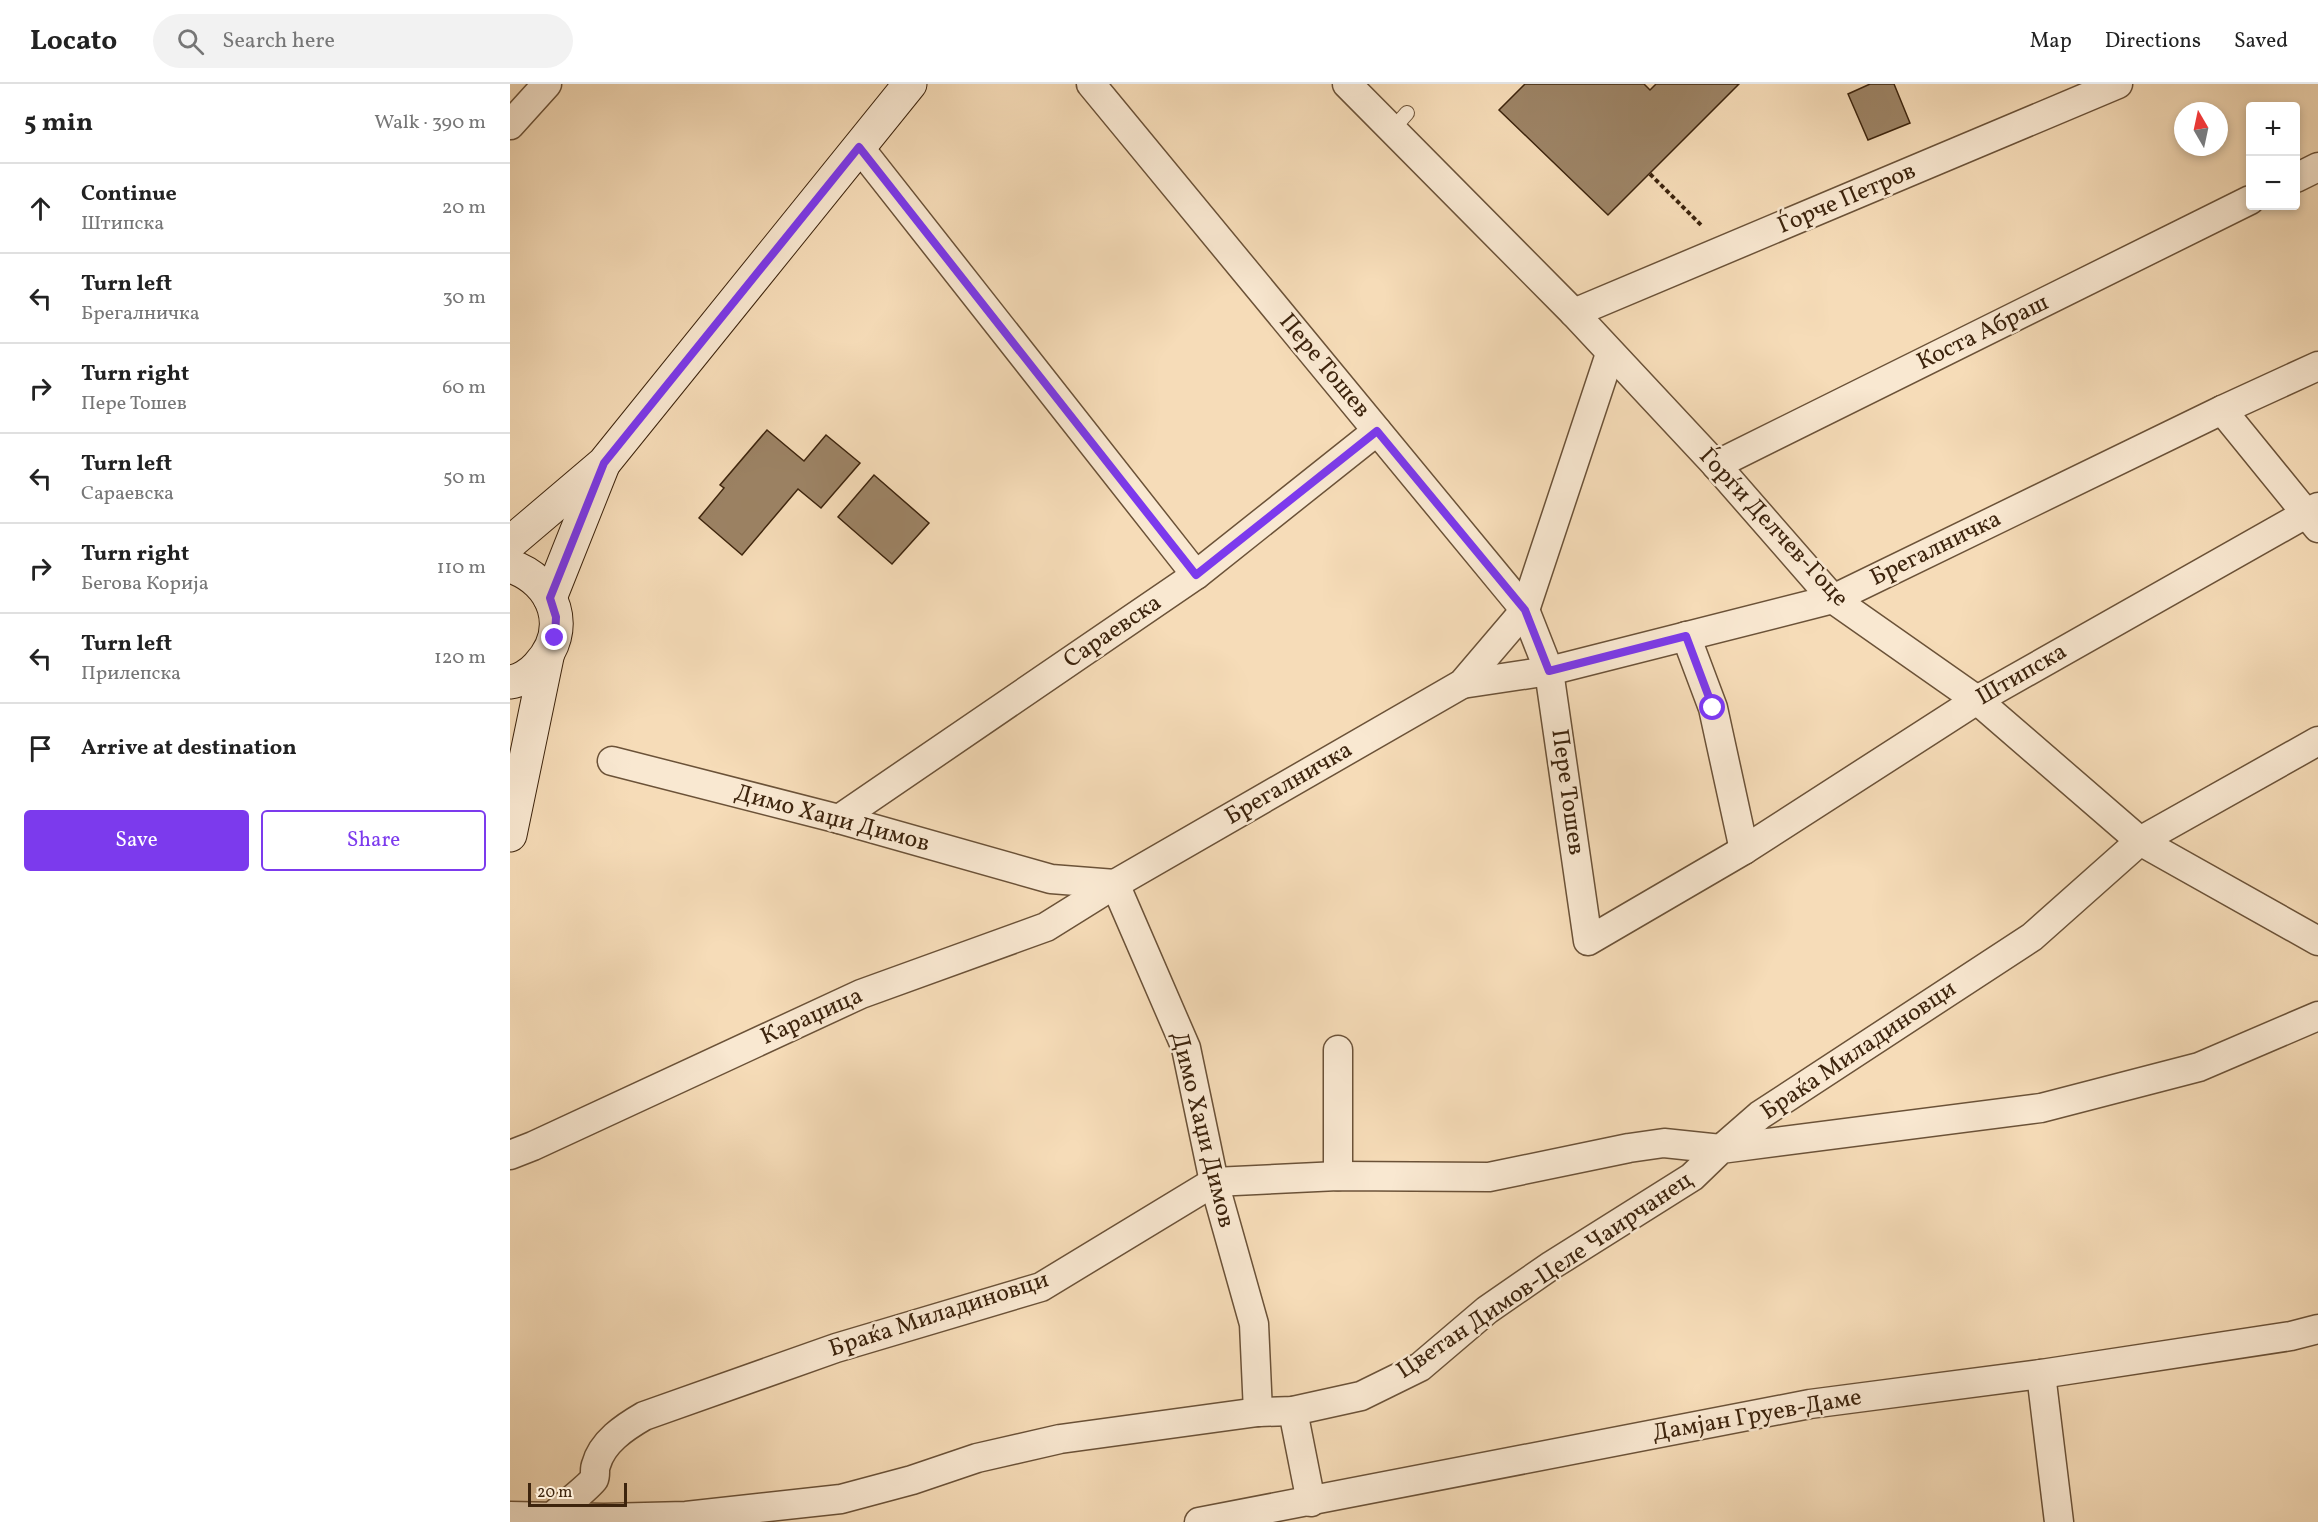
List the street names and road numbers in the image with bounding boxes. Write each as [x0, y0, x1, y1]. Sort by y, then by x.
street label: Ѓорче Петров [1773, 155, 1921, 243]
street label: Коста Абраш [1911, 286, 2055, 380]
street label: Пере Тошев [1270, 306, 1378, 426]
street label: Ѓорѓи Делчев-Гоце [1690, 441, 1856, 615]
street label: Брегалничка [1865, 503, 2007, 595]
street label: Сараевска [1057, 587, 1169, 677]
street label: Штипска [1970, 635, 2074, 715]
street label: Пере Тошев [1541, 727, 1593, 857]
street label: Брегалничка [1219, 734, 1359, 834]
street label: Димо Хаџи Димов [731, 777, 933, 861]
street label: Браќа Миладиновци [1754, 973, 1964, 1129]
street label: Караџица [755, 979, 869, 1055]
street label: Димо Хаџи Димов [1161, 1028, 1243, 1232]
street label: Цветан Димов-Целе Чаирчанец [1390, 1164, 1700, 1388]
street label: Браќа Миладиновци [825, 1263, 1053, 1367]
street label: Дамјан Груев-Даме [1650, 1381, 1864, 1451]

